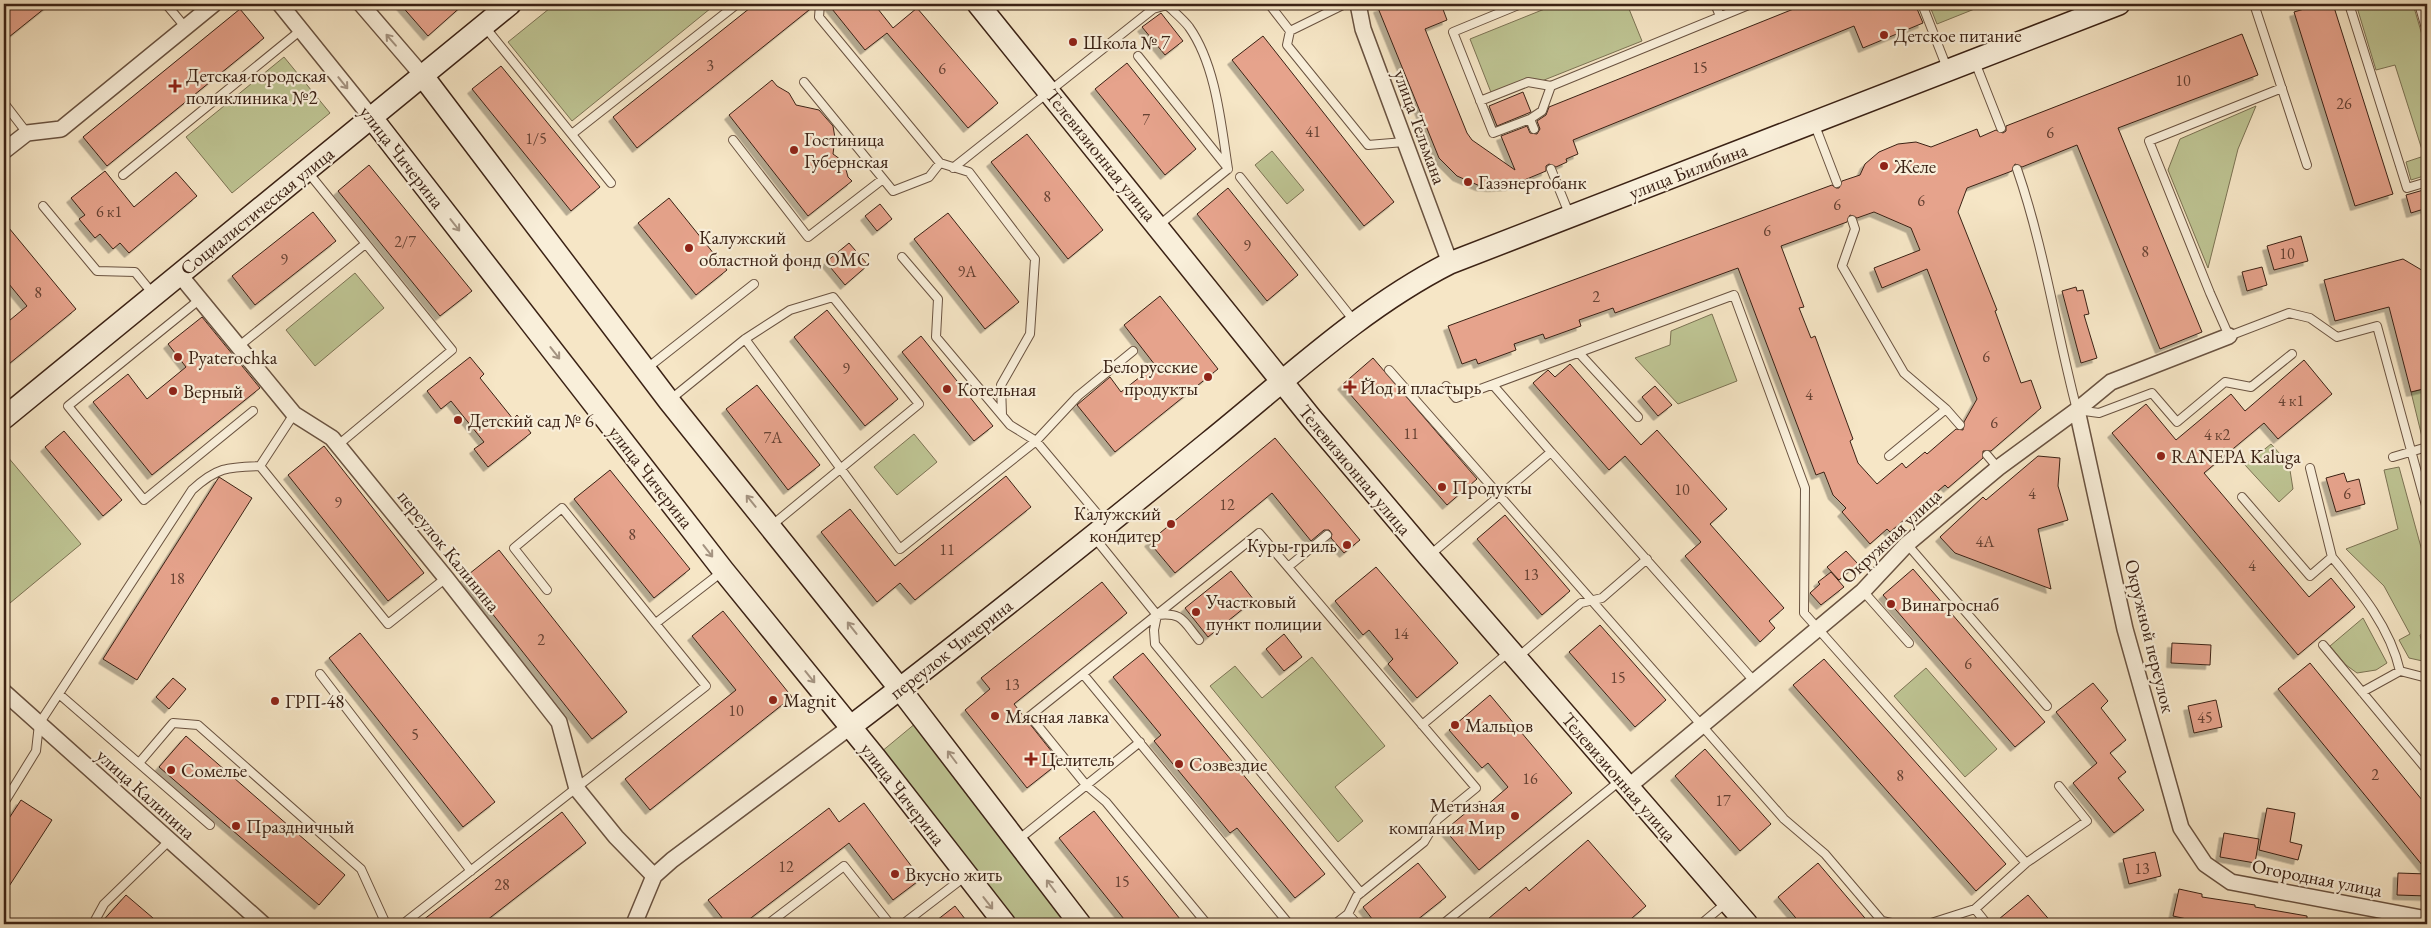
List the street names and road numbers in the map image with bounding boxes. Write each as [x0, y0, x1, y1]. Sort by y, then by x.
street label: улица Тельмана [1388, 66, 1452, 188]
street label: Телевизионная улица [1040, 84, 1162, 227]
street label: улица Чичерина [354, 100, 450, 214]
street label: улица Билибина [1625, 137, 1751, 205]
street label: Социалистическая улица [175, 141, 339, 281]
street label: Телевизионная улица [1293, 399, 1417, 541]
street label: улица Чичерина [603, 420, 699, 534]
street label: Окружная улица [1835, 483, 1947, 589]
street label: переулок Калинина [392, 485, 506, 618]
street label: Окружной переулок [2119, 557, 2181, 715]
street label: переулок Чичерина [884, 593, 1018, 705]
street label: Телевизионная улица [1556, 707, 1682, 847]
street label: улица Чичерина [855, 737, 951, 851]
street label: улица Калинина [91, 743, 201, 845]
street label: Огородная улица [2250, 853, 2385, 903]

